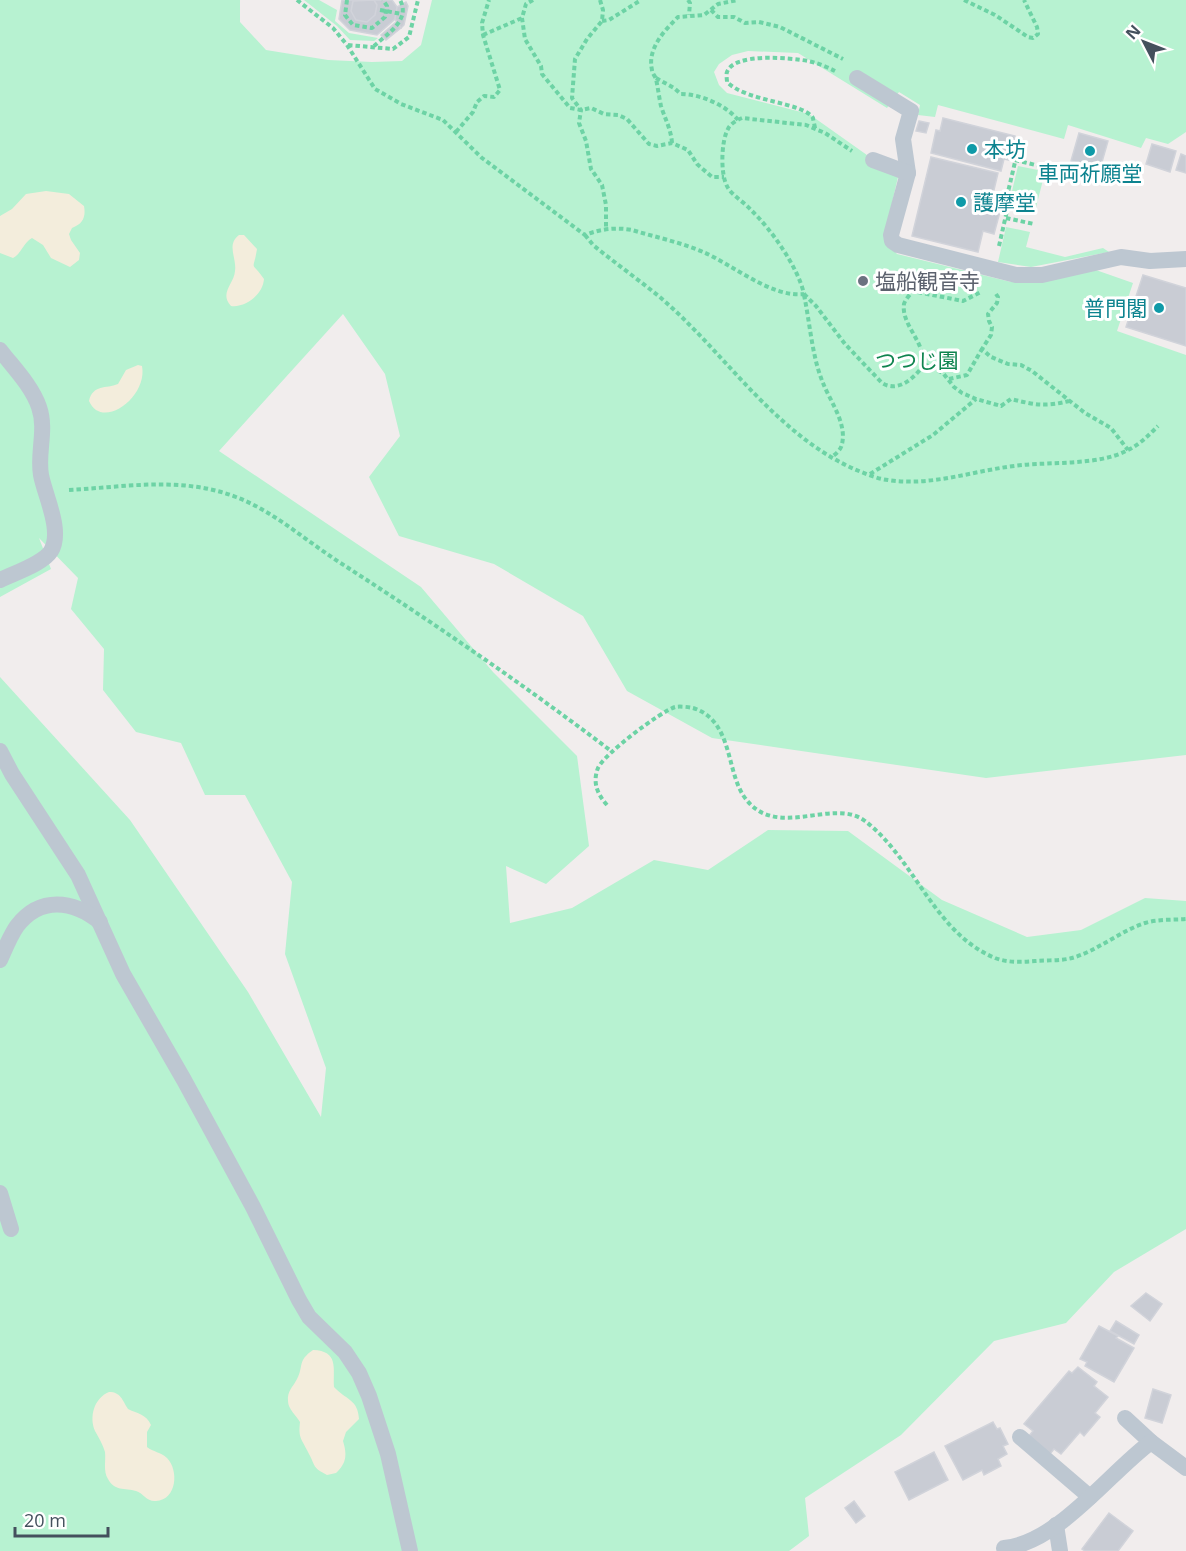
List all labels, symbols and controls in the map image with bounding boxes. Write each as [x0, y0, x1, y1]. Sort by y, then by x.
north arrow [1114, 12, 1174, 72]
text: N [1120, 20, 1145, 44]
place label: 本坊 [984, 135, 1026, 163]
marker: 本坊 [965, 142, 979, 156]
marker: 車両祈願堂 [1083, 144, 1097, 158]
place label: 車両祈願堂 [1038, 159, 1143, 187]
place label: 護摩堂 [973, 188, 1036, 216]
marker: 護摩堂 [954, 195, 968, 209]
place label: 塩船観音寺 [875, 267, 980, 295]
marker: 塩船観音寺 [856, 274, 870, 288]
place label: 普門閣 [1084, 294, 1147, 322]
marker: 普門閣 [1152, 301, 1166, 315]
park label: つつじ園 [875, 346, 959, 374]
scale bar [15, 1500, 108, 1538]
text: 20 m [24, 1508, 66, 1532]

